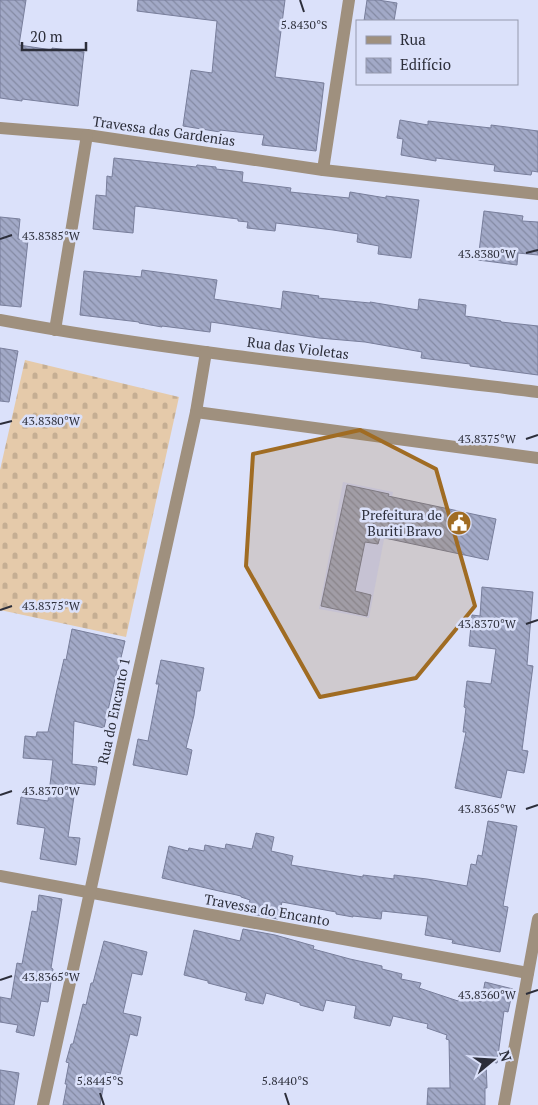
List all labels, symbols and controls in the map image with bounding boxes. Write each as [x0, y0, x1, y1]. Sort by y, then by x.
text: 5.8430°S [281, 17, 327, 32]
scale bar [22, 20, 86, 52]
legend [356, 20, 518, 85]
text: 20 m [30, 26, 63, 46]
text: Rua [400, 29, 426, 49]
text: Edifício [400, 54, 451, 74]
street label: Travessa das Gardenias [91, 111, 237, 150]
text: 43.8385°W [22, 228, 81, 243]
text: 43.8380°W [458, 246, 517, 261]
street label: Rua das Violetas [246, 332, 350, 363]
text: 43.8380°W [22, 413, 81, 428]
text: 43.8375°W [458, 431, 517, 446]
place label: Prefeitura de Buriti Bravo [362, 505, 442, 540]
public building icon: Prefeitura de Buriti Bravo [446, 510, 472, 536]
text: 43.8375°W [22, 598, 81, 613]
text: 43.8370°W [458, 616, 517, 631]
street label: Rua do Encanto 1 [93, 656, 134, 766]
text: 43.8370°W [22, 783, 81, 798]
text: 43.8365°W [458, 801, 517, 816]
street label: Travessa do Encanto [203, 889, 332, 930]
text: 43.8365°W [22, 969, 81, 984]
text: 43.8360°W [458, 987, 517, 1002]
north arrow [468, 1035, 518, 1085]
text: N [495, 1048, 517, 1064]
text: 5.8445°S [77, 1073, 123, 1088]
text: 5.8440°S [262, 1073, 308, 1088]

